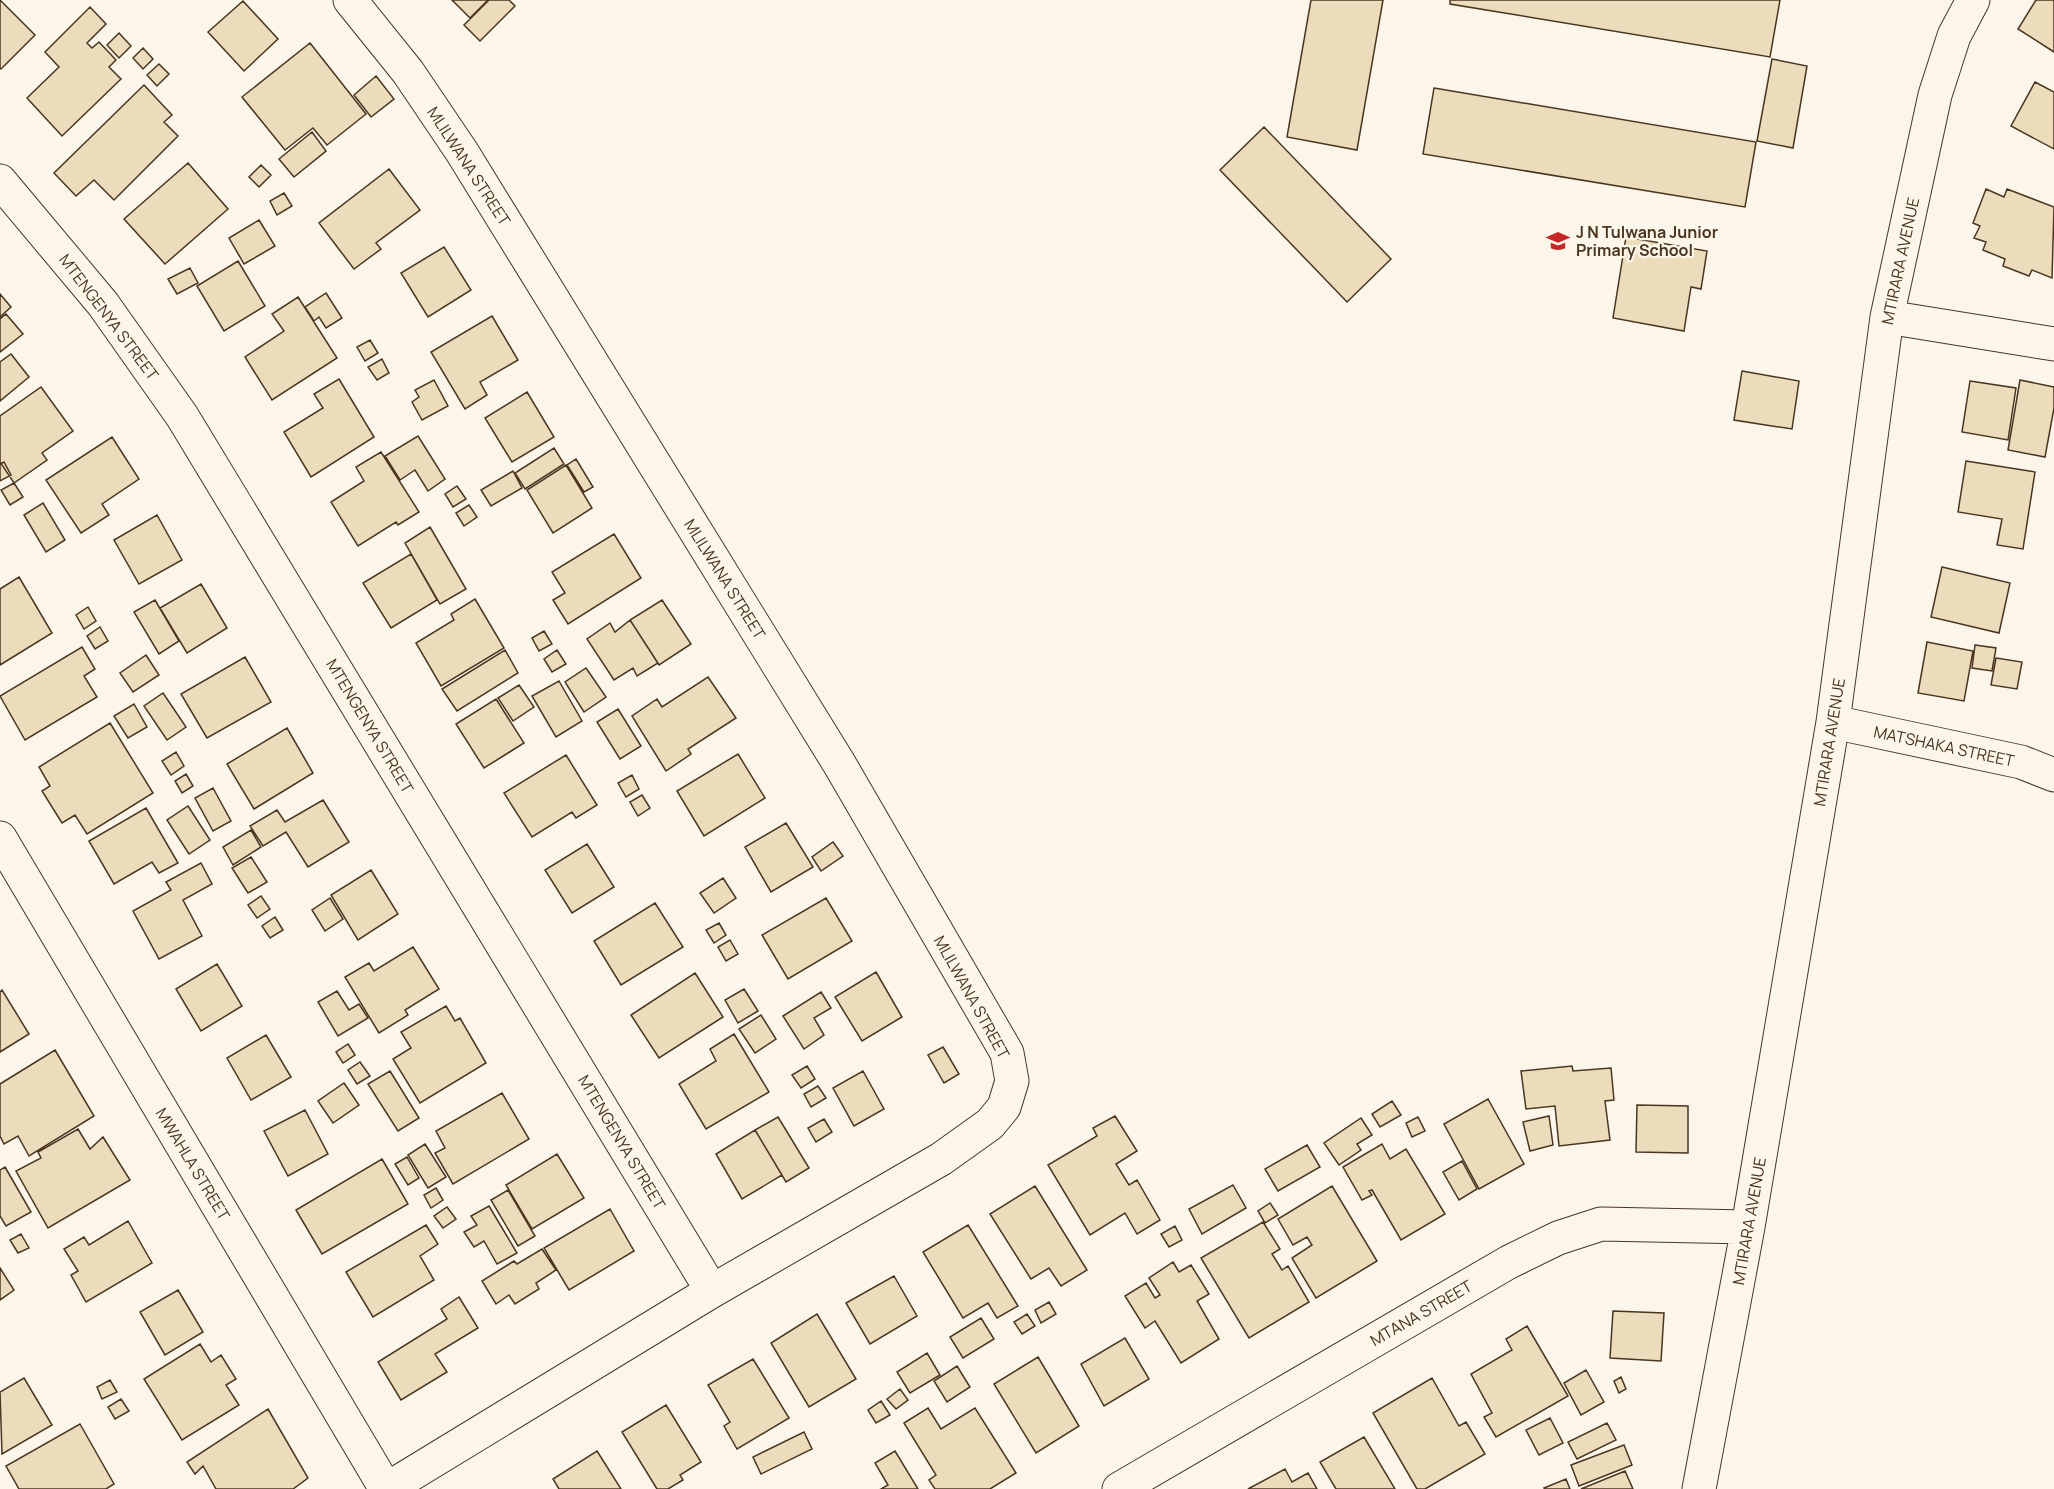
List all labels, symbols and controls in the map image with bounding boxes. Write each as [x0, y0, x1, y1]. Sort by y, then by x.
street label: MLILWANA STREET [422, 102, 516, 230]
street label: MTIRARA AVENUE [1876, 195, 1924, 327]
place label: J N Tulwana Junior Primary School [1576, 221, 1718, 261]
school or university icon: J N Tulwana Junior Primary School [1545, 228, 1571, 254]
street label: MTENGENYA STREET [54, 249, 164, 385]
street label: MLILWANA STREET [679, 515, 771, 644]
street label: MTENGENYA STREET [321, 655, 419, 798]
street label: MTIRARA AVENUE [1808, 676, 1850, 808]
street label: MATSHAKA STREET [1872, 720, 2017, 772]
street label: MLILWANA STREET [929, 931, 1015, 1063]
street label: MTENGENYA STREET [573, 1071, 671, 1214]
street label: MWAHLA STREET [151, 1104, 235, 1225]
street label: MTIRARA AVENUE [1727, 1155, 1771, 1287]
street label: MTANA STREET [1366, 1275, 1476, 1351]

